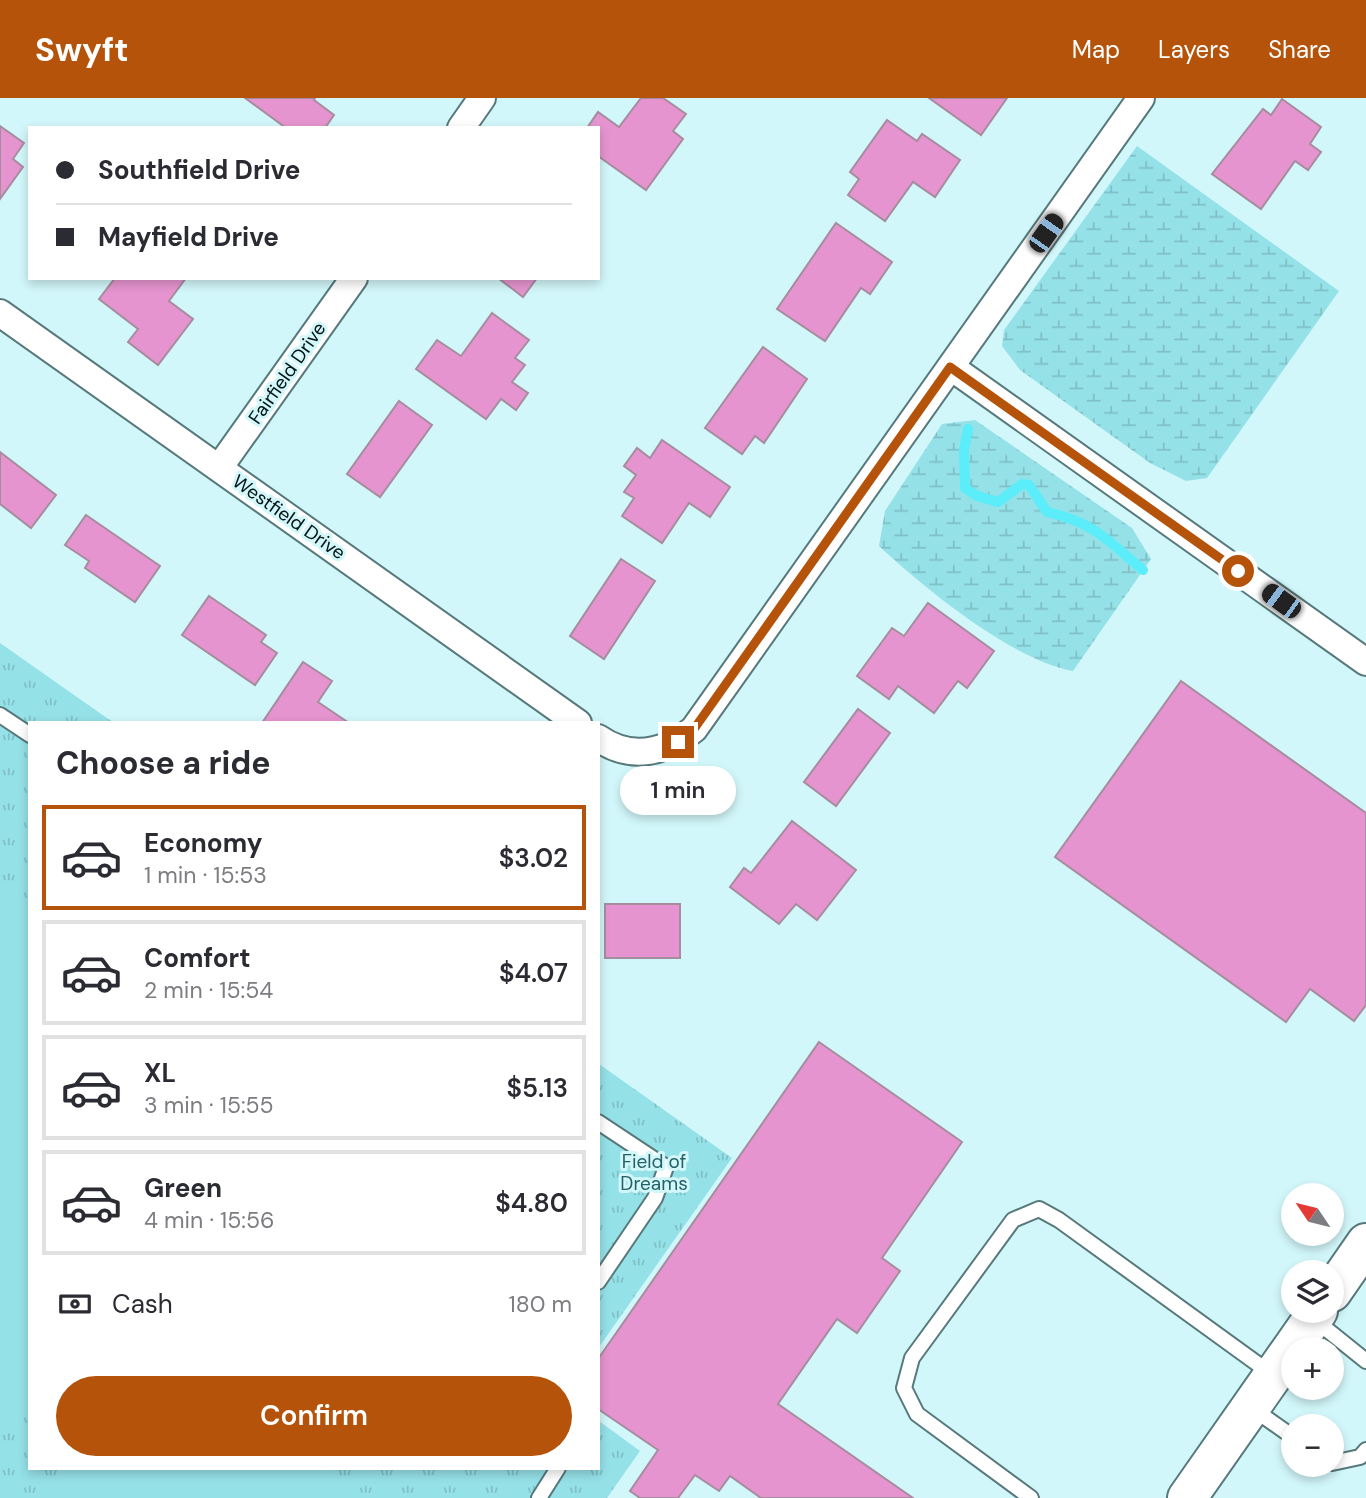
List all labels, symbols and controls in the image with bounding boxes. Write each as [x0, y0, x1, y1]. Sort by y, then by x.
text: Swyft [35, 28, 128, 71]
text: Map [1072, 34, 1120, 65]
text: Layers [1158, 34, 1230, 65]
text: Share [1268, 34, 1331, 65]
text: Southfield Drive [98, 153, 300, 187]
car [1026, 210, 1067, 256]
text: Mayfield Drive [98, 220, 279, 254]
street label: Fairfield Drive [243, 317, 331, 429]
street label: Westfield Drive [228, 469, 350, 565]
route start [1222, 555, 1254, 587]
car [1258, 580, 1305, 622]
route end [662, 726, 694, 758]
text: Choose a ride [56, 742, 271, 784]
callout: 1 min [620, 766, 736, 816]
text: 1 min [651, 775, 705, 805]
icon: car [60, 826, 123, 889]
text: Economy [144, 826, 262, 860]
text: $3.02 [499, 841, 568, 875]
text: 1 min · 15:53 [144, 860, 267, 890]
icon: car [60, 941, 123, 1004]
text: Comfort [144, 941, 250, 975]
text: $4.07 [499, 956, 568, 990]
text: 2 min · 15:54 [144, 975, 273, 1005]
icon: car [60, 1056, 123, 1119]
text: XL [144, 1056, 176, 1090]
text: $5.13 [506, 1071, 568, 1105]
text: 3 min · 15:55 [144, 1090, 274, 1120]
park label: Field of Dreams [620, 1149, 688, 1196]
icon: car [60, 1171, 123, 1234]
text: Green [144, 1171, 222, 1205]
north arrow [1281, 1183, 1344, 1246]
map controls [1281, 1183, 1344, 1477]
text: $4.80 [495, 1186, 568, 1220]
text: 4 min · 15:56 [144, 1205, 274, 1235]
button: layers [1281, 1260, 1344, 1323]
icon: cash [56, 1285, 94, 1323]
text: Cash [112, 1287, 173, 1321]
text: 180 m [508, 1289, 572, 1319]
button: + [1281, 1337, 1344, 1400]
button: Confirm [56, 1376, 572, 1456]
button: − [1281, 1414, 1344, 1477]

